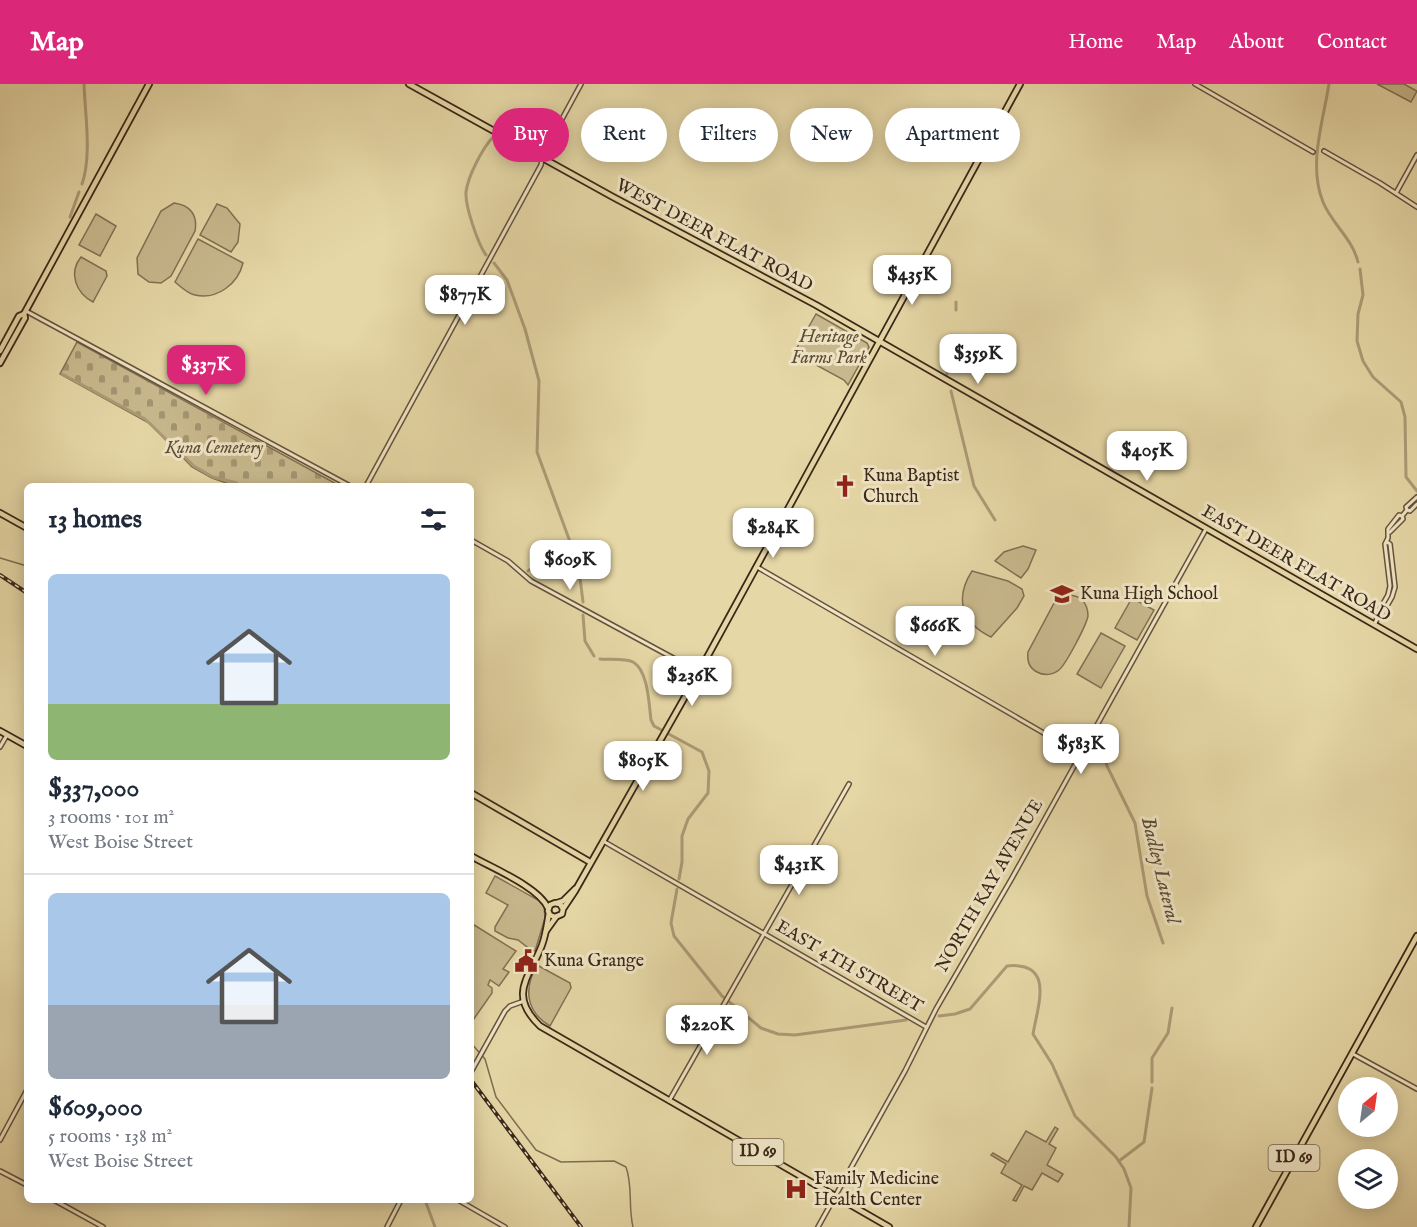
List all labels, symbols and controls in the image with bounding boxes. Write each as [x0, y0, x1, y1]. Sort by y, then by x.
text: Map [30, 25, 84, 60]
text: Home [1068, 29, 1123, 56]
text: Map [1156, 29, 1196, 56]
text: About [1229, 29, 1284, 56]
text: Contact [1317, 29, 1387, 56]
chip: Buy [492, 108, 569, 162]
chip: Rent [581, 108, 667, 162]
chip: Filters [679, 108, 778, 162]
chip: New [790, 108, 873, 162]
chip: Apartment [885, 108, 1020, 162]
street label: WEST DEER FLAT ROAD [611, 174, 817, 298]
pin: $435K [870, 255, 954, 306]
text: $435K [887, 262, 937, 287]
pin: $877K [423, 275, 507, 326]
text: $877K [439, 282, 491, 307]
park label: Heritage Farms Park [791, 326, 867, 370]
pin: $359K [936, 334, 1020, 385]
text: $359K [954, 341, 1002, 366]
pin: $337K [164, 345, 248, 396]
text: $337K [181, 352, 231, 377]
pin: $405K [1105, 431, 1189, 482]
park label: Kuna Cemetery [164, 437, 263, 460]
text: $405K [1121, 438, 1173, 463]
place label: Kuna Baptist Church [863, 465, 960, 509]
church icon: Kuna Baptist Church [832, 473, 858, 499]
street label: EAST DEER FLAT ROAD [1197, 500, 1395, 628]
text: 13 homes [48, 503, 142, 536]
icon: filters [417, 503, 450, 536]
pin: $284K [731, 508, 815, 559]
text: $284K [747, 515, 799, 540]
pin: $609K [528, 540, 612, 591]
text: $609K [544, 547, 596, 572]
school or university icon: Kuna High School [1049, 581, 1075, 607]
place label: Kuna High School [1080, 583, 1218, 606]
pin: $666K [893, 606, 977, 657]
icon: home [195, 613, 303, 721]
text: $666K [910, 613, 960, 638]
pin: $236K [650, 656, 734, 707]
text: $236K [667, 663, 717, 688]
pin: $583K [1039, 724, 1123, 775]
text: $583K [1057, 731, 1105, 756]
pin: $805K [601, 741, 685, 792]
text: $805K [618, 748, 668, 773]
text: $337,000 [48, 772, 139, 805]
street label: NORTH KAY AVENUE [931, 795, 1049, 977]
text: 3 rooms · 101 m² [48, 805, 174, 830]
water label: Badley Lateral [1135, 814, 1186, 928]
text: West Boise Street [48, 830, 193, 855]
pin: $431K [757, 845, 841, 896]
text: $431K [774, 852, 824, 877]
street label: EAST 4TH STREET [771, 915, 927, 1019]
icon: home [195, 932, 303, 1040]
public building icon: Kuna Grange [513, 948, 539, 974]
place label: Kuna Grange [544, 950, 644, 973]
pin: $220K [665, 1005, 749, 1056]
text: $220K [680, 1012, 734, 1037]
north arrow [1338, 1077, 1398, 1137]
map controls [1338, 1077, 1398, 1209]
text: $609,000 [48, 1091, 143, 1124]
text: 5 rooms · 138 m² [48, 1124, 172, 1149]
road number: ID 69 [732, 1139, 783, 1165]
road number: ID 69 [1268, 1145, 1320, 1171]
text: West Boise Street [48, 1149, 193, 1174]
button: layers [1338, 1149, 1398, 1209]
place label: Family Medicine Health Center [814, 1168, 939, 1212]
hospital icon: Family Medicine Health Center [783, 1176, 809, 1202]

